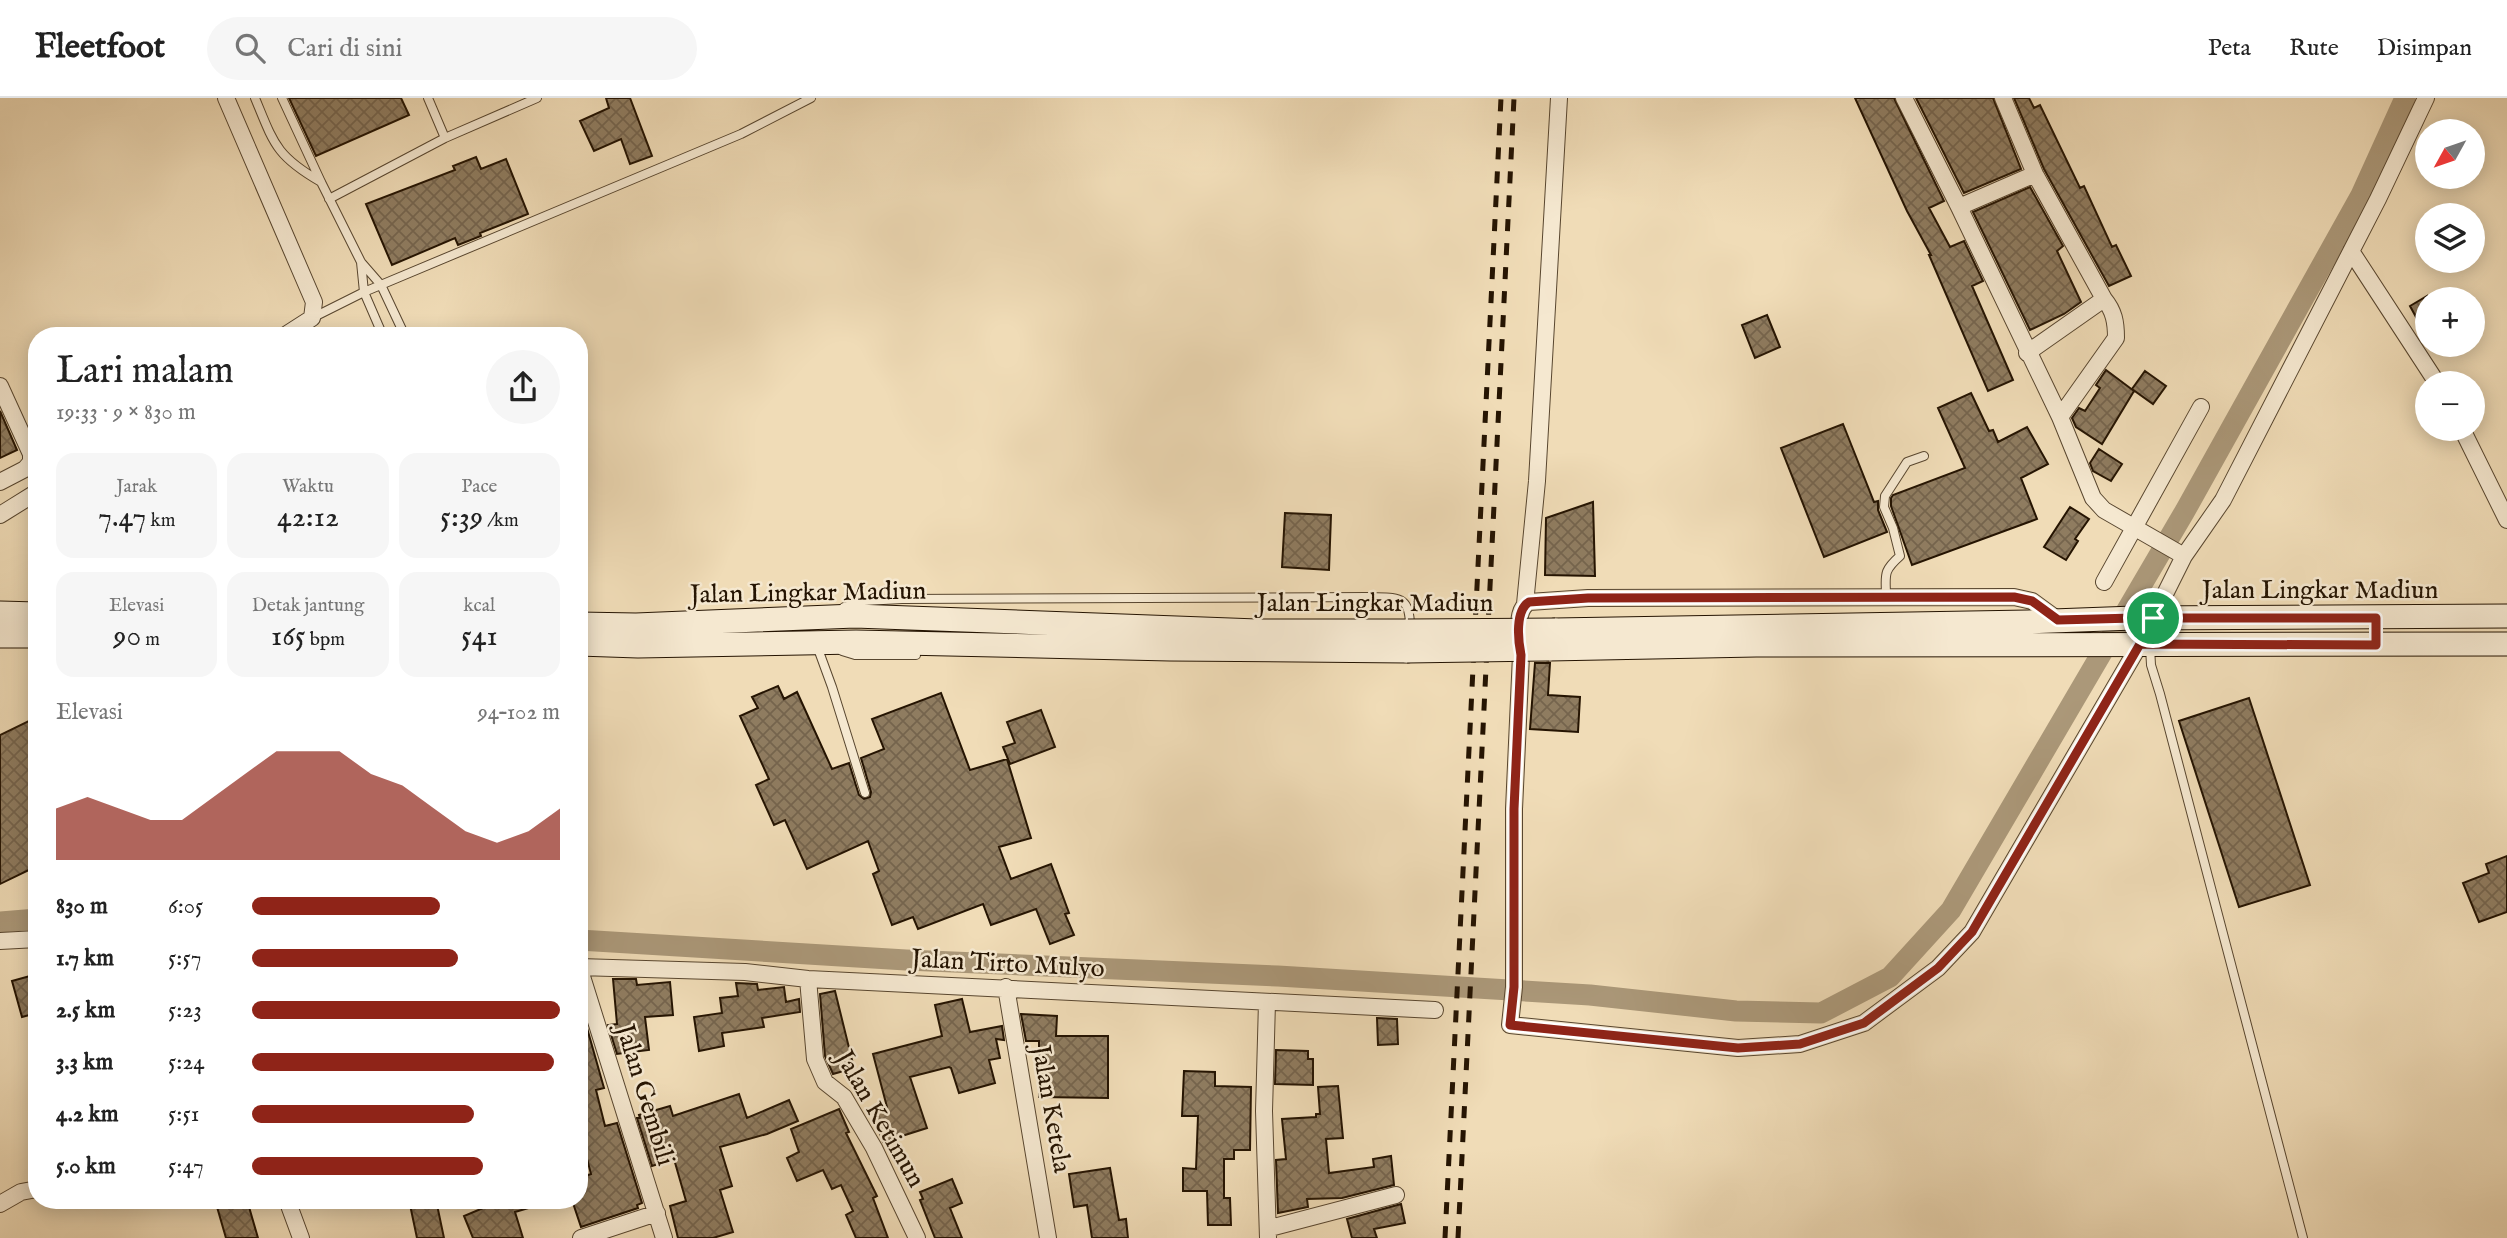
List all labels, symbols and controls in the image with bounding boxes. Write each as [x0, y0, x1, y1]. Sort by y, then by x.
search box [207, 17, 697, 80]
text: Fleetfoot [35, 27, 165, 69]
icon: search [231, 29, 269, 67]
text: Cari di sini [287, 32, 403, 65]
text: Peta [2208, 33, 2251, 64]
text: Rute [2289, 33, 2339, 64]
text: Disimpan [2377, 33, 2472, 64]
north arrow [2415, 119, 2485, 189]
map controls [2415, 119, 2485, 441]
button: layers [2415, 203, 2485, 273]
button: + [2415, 287, 2485, 357]
text: Lari malam [56, 348, 234, 396]
button: share [486, 350, 560, 424]
button: − [2415, 371, 2485, 441]
text: 19:33 · 9 × 830 m [56, 398, 196, 427]
text: Jarak [116, 475, 157, 499]
text: Waktu [282, 475, 334, 499]
text: Pace [461, 475, 497, 499]
text: 7.47 [98, 499, 146, 537]
text: 42:12 [277, 499, 339, 537]
text: 5:39 [440, 499, 483, 537]
text: km [146, 509, 175, 533]
text: /km [483, 509, 519, 533]
street label: Jalan Lingkar Madiun [686, 574, 927, 612]
street label: Jalan Lingkar Madiun [2199, 574, 2438, 607]
street label: Jalan Lingkar Madiun [1254, 587, 1493, 620]
pin [2123, 588, 2183, 648]
text: Elevasi [109, 594, 164, 618]
text: Detak jantung [252, 594, 364, 618]
text: kcal [463, 594, 495, 618]
icon: arrive [2134, 599, 2172, 637]
text: 90 [113, 618, 141, 656]
text: 165 [271, 618, 306, 656]
text: 541 [461, 618, 498, 656]
text: m [141, 628, 160, 652]
text: bpm [306, 628, 345, 652]
text: Elevasi [56, 698, 123, 727]
text: 94–102 m [478, 698, 560, 727]
text: 830 m [56, 892, 108, 921]
text: 6:05 [168, 892, 203, 921]
street label: Jalan Tirto Mulyo [907, 942, 1106, 986]
text: 1.7 km [56, 944, 114, 973]
text: 5:57 [168, 944, 202, 973]
text: 2.5 km [56, 996, 115, 1025]
text: 5:23 [168, 996, 202, 1025]
street label: Jalan Gembili [607, 1017, 682, 1170]
street label: Jalan Ketela [1023, 1040, 1079, 1176]
street label: Jalan Ketimun [826, 1042, 933, 1194]
text: 3.3 km [56, 1048, 113, 1077]
text: 5:24 [168, 1048, 204, 1077]
text: 4.2 km [56, 1100, 119, 1129]
text: 5:51 [168, 1100, 199, 1129]
text: 5.0 km [56, 1152, 116, 1181]
text: 5:47 [168, 1152, 204, 1181]

